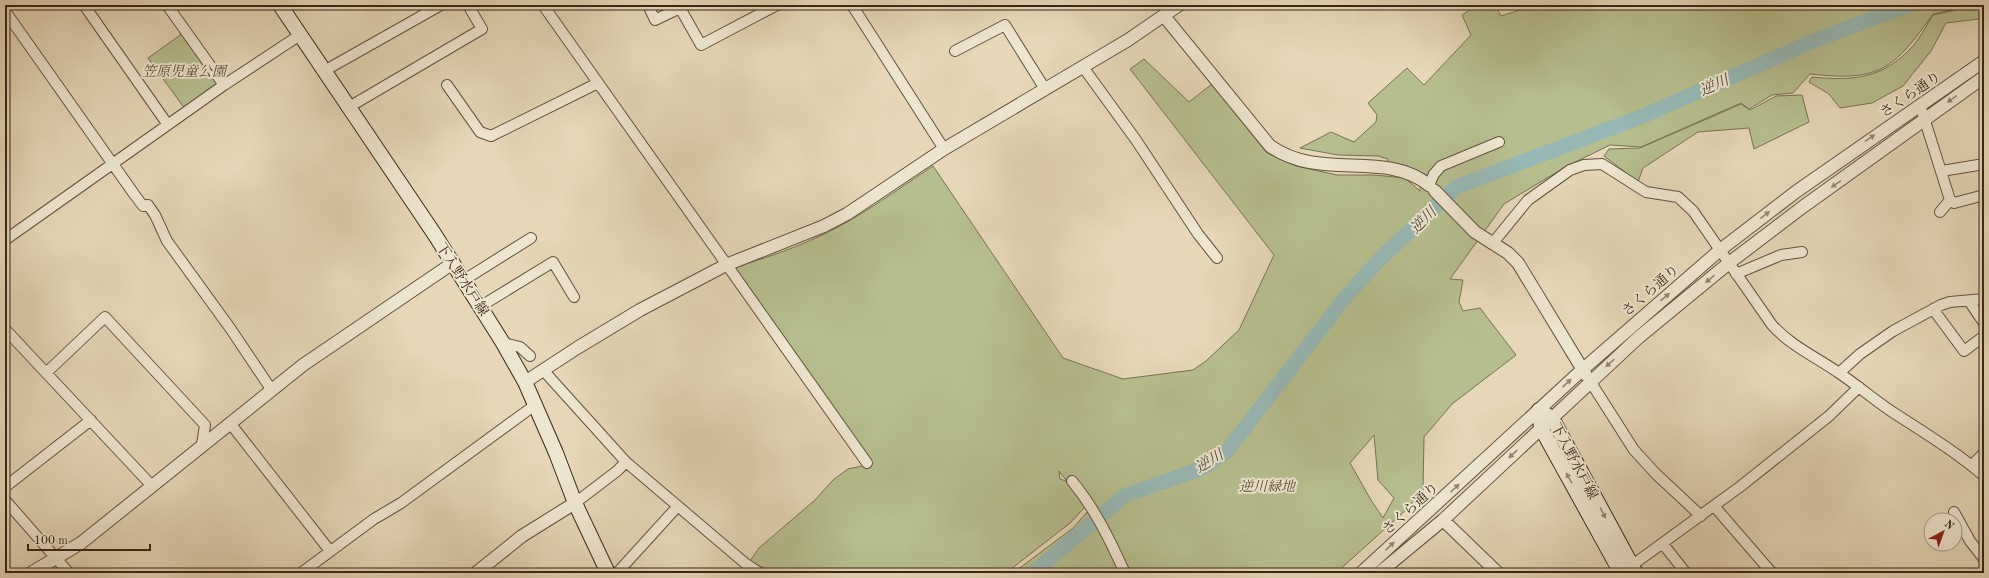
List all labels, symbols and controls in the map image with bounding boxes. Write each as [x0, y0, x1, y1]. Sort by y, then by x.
park label: 笠原児童公園 [142, 64, 228, 79]
street label: さくら通り [1877, 69, 1943, 120]
water label: 逆川 [1697, 71, 1733, 99]
one-way arrow [1947, 95, 1958, 103]
one-way arrow [1865, 135, 1876, 142]
one-way arrow [1830, 180, 1841, 188]
water label: 逆川 [1407, 202, 1441, 237]
one-way arrow [1760, 211, 1771, 219]
street label: 下入野水戸線 [433, 240, 492, 319]
street label: さくら通り [1619, 262, 1682, 319]
one-way arrow [1704, 275, 1715, 284]
one-way arrow [1660, 293, 1669, 302]
one-way arrow [1605, 358, 1615, 367]
one-way arrow [1562, 378, 1572, 388]
street label: 下入野水戸線 [1548, 421, 1601, 502]
water label: 逆川 [1192, 445, 1228, 476]
one-way arrow [1508, 449, 1518, 459]
one-way arrow [1565, 472, 1572, 483]
park label: 逆川緑地 [1239, 479, 1297, 494]
street label: さくら通り [1379, 479, 1441, 537]
one-way arrow [1450, 483, 1460, 493]
one-way arrow [1600, 507, 1606, 519]
north arrow [1923, 512, 1963, 552]
text: N [1942, 519, 1956, 533]
scale bar [28, 526, 150, 552]
text: 100 m [34, 535, 68, 547]
one-way arrow [1385, 542, 1395, 551]

